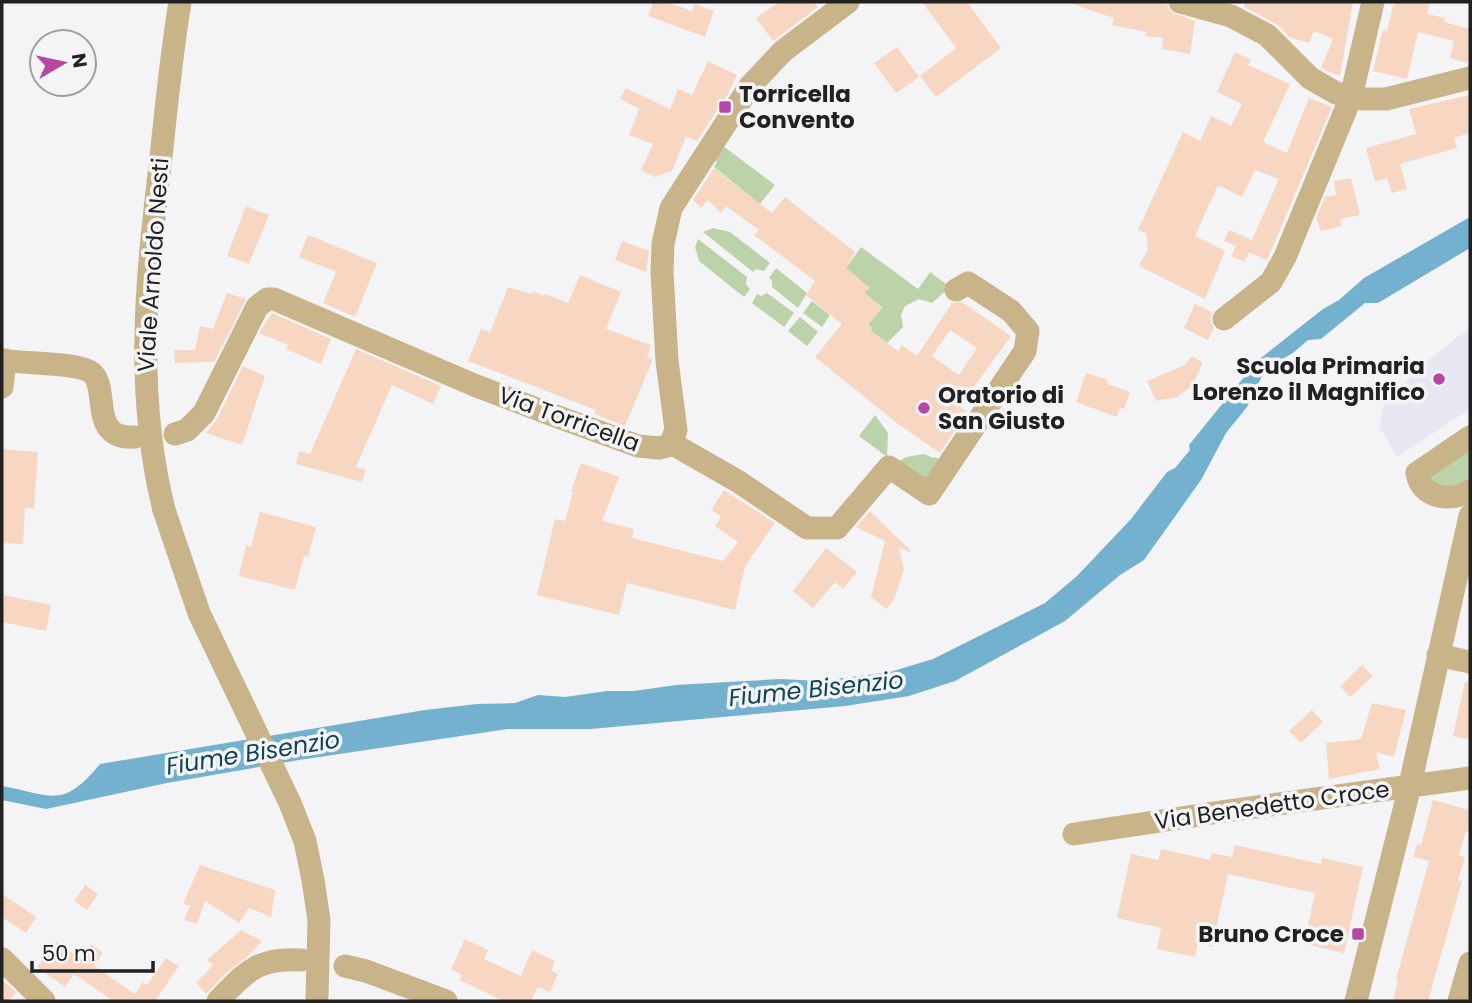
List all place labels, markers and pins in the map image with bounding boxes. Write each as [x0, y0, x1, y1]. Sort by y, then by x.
place label: Torricella Convento [739, 78, 855, 136]
marker: Torricella Convento [717, 99, 733, 115]
place label: Scuola Primaria Lorenzo il Magnifico [1192, 350, 1425, 408]
marker: Scuola Primaria Lorenzo il Magnifico [1431, 371, 1447, 387]
place label: Oratorio di San Giusto [938, 379, 1065, 437]
marker: Oratorio di San Giusto [916, 400, 932, 416]
place label: Bruno Croce [1198, 918, 1344, 950]
marker: Bruno Croce [1350, 926, 1366, 942]

